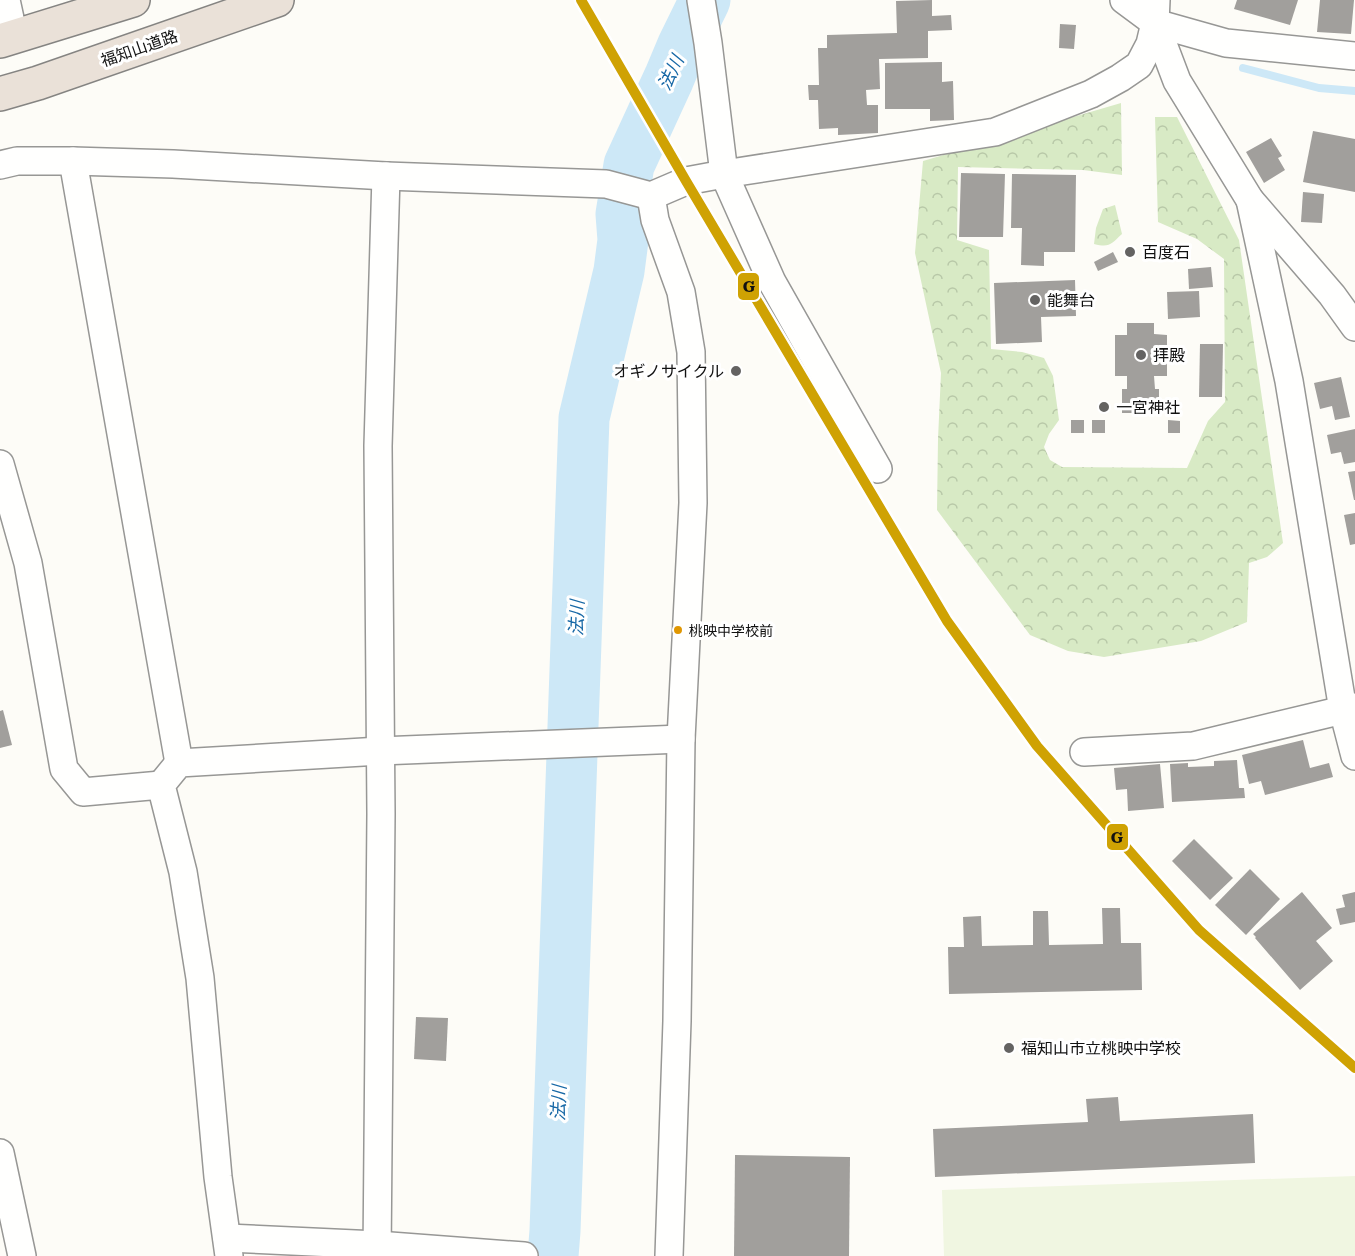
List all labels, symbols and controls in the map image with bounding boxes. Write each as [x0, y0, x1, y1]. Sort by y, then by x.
street label: 福知山道路 [98, 26, 180, 70]
water label: 法川 [653, 50, 689, 94]
place label: 百度石 [1142, 243, 1190, 262]
marker: 百度石 [1123, 245, 1137, 259]
line badge: G [737, 272, 760, 301]
text: G [743, 277, 756, 296]
place label: 能舞台 [1047, 291, 1095, 310]
marker: 能舞台 [1028, 293, 1042, 307]
place label: 拝殿 [1153, 346, 1185, 365]
marker: 拝殿 [1134, 348, 1148, 362]
place label: オギノサイクル [613, 362, 724, 381]
marker: オギノサイクル [729, 364, 743, 378]
place label: 一宮神社 [1116, 398, 1180, 417]
marker: 一宮神社 [1097, 400, 1111, 414]
water label: 法川 [565, 598, 588, 636]
place label: 桃映中学校前 [689, 623, 773, 639]
marker: 桃映中学校前 [672, 624, 684, 636]
line badge: G [1106, 823, 1129, 851]
text: G [1111, 828, 1124, 847]
place label: 福知山市立桃映中学校 [1021, 1039, 1181, 1058]
marker: 福知山市立桃映中学校 [1002, 1041, 1016, 1055]
water label: 法川 [547, 1083, 570, 1121]

